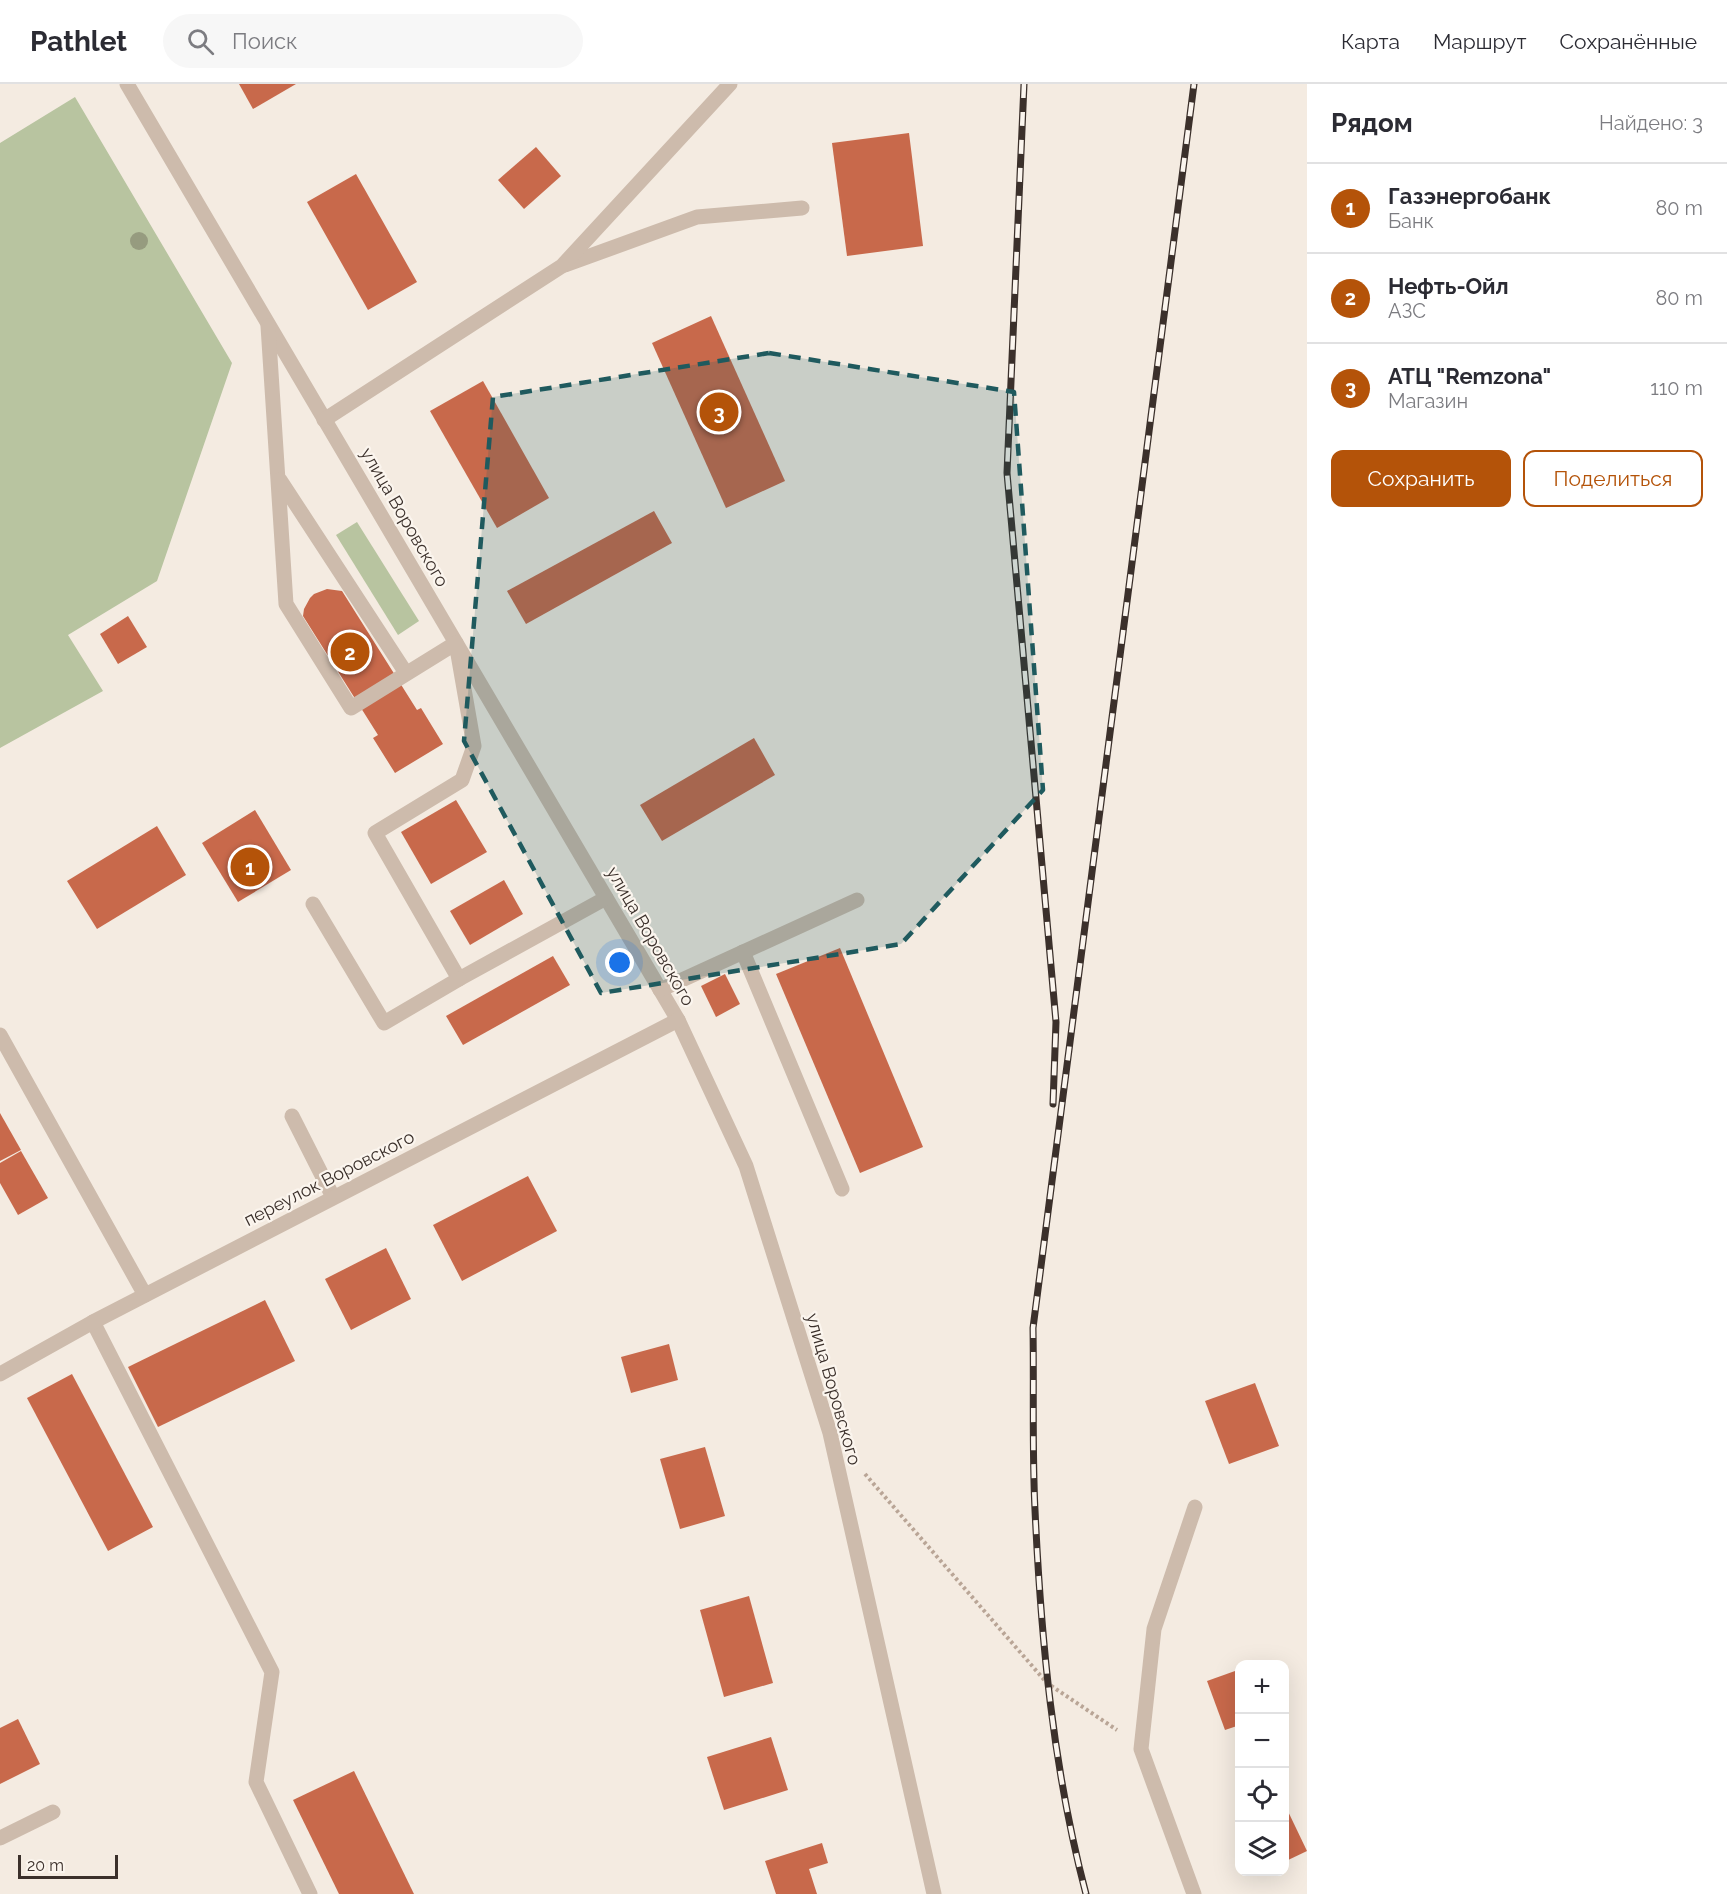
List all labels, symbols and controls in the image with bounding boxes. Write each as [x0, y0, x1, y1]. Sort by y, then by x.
search box [163, 14, 583, 68]
text: Pathlet [30, 25, 127, 58]
icon: search [184, 25, 217, 58]
text: Поиск [232, 28, 298, 54]
text: Карта [1341, 29, 1400, 54]
text: Маршрут [1433, 29, 1526, 54]
text: Сохранённые [1559, 29, 1697, 54]
text: Рядом [1331, 108, 1413, 138]
text: Найдено: 3 [1599, 111, 1703, 135]
text: Газэнергобанк [1388, 183, 1551, 209]
text: 1 [1346, 196, 1355, 220]
text: 80 m [1655, 196, 1703, 220]
text: Банк [1388, 209, 1434, 233]
text: Нефть-Ойл [1388, 273, 1509, 299]
text: 2 [1345, 286, 1356, 310]
text: 80 m [1655, 286, 1703, 310]
text: АЗС [1388, 299, 1426, 323]
text: АТЦ "Remzona" [1388, 363, 1551, 389]
text: 3 [1345, 376, 1356, 400]
text: 110 m [1650, 376, 1703, 400]
text: Магазин [1388, 389, 1468, 413]
pin: 3 [700, 390, 738, 434]
street label: улица Воровского [357, 444, 454, 591]
button: Сохранить [1331, 450, 1511, 507]
button: Поделиться [1523, 450, 1703, 507]
pin: 2 [330, 630, 370, 674]
pin: 1 [230, 844, 270, 890]
street label: улица Воровского [603, 863, 700, 1010]
your location [605, 948, 634, 977]
street label: переулок Воровского [240, 1126, 418, 1230]
street label: улица Воровского [802, 1311, 866, 1468]
map controls [1235, 1660, 1289, 1876]
button: + [1235, 1660, 1289, 1714]
button: − [1235, 1714, 1289, 1768]
button: locate [1235, 1768, 1289, 1822]
button: layers [1235, 1822, 1289, 1876]
scale bar [18, 1852, 118, 1880]
text: 20 m [27, 1856, 64, 1875]

